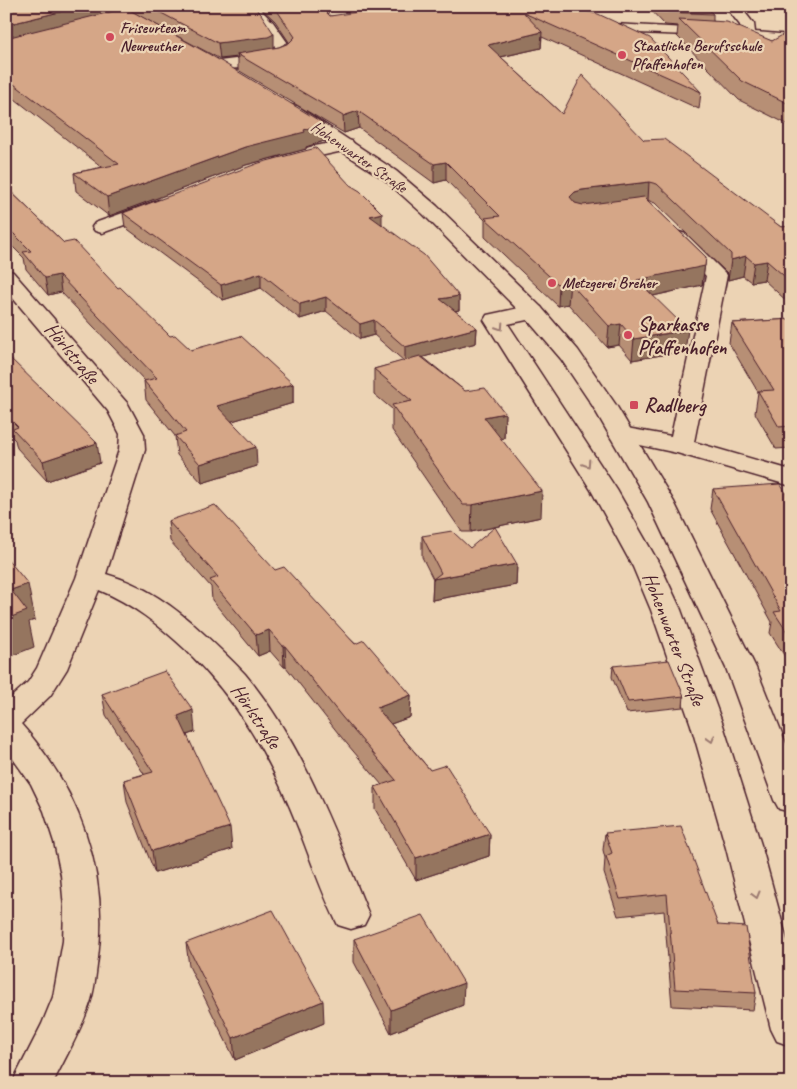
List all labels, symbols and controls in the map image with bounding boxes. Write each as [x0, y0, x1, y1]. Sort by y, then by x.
place label: Friseurteam Neureuther [120, 18, 187, 56]
marker: Friseurteam Neureuther [104, 31, 116, 43]
place label: Staatliche Berufsschule Pfaffenhofen [632, 36, 763, 74]
marker: Staatliche Berufsschule Pfaffenhofen [616, 49, 628, 61]
street label: Hohenwarter Straße [307, 117, 412, 198]
place label: Metzgerei Breher [562, 273, 659, 293]
marker: Metzgerei Breher [546, 277, 558, 289]
place label: Sparkasse Pfaffenhofen [638, 312, 727, 360]
street label: Hörlstraße [39, 317, 106, 390]
one-way arrow [493, 322, 503, 331]
marker: Sparkasse Pfaffenhofen [622, 329, 634, 341]
place label: Radlberg [644, 393, 707, 418]
marker: Radlberg [628, 399, 640, 411]
one-way arrow [581, 459, 591, 468]
street label: Hohenwarter Straße [637, 569, 711, 710]
street label: Hörlstraße [225, 679, 288, 754]
one-way arrow [705, 734, 715, 743]
one-way arrow [750, 891, 761, 899]

